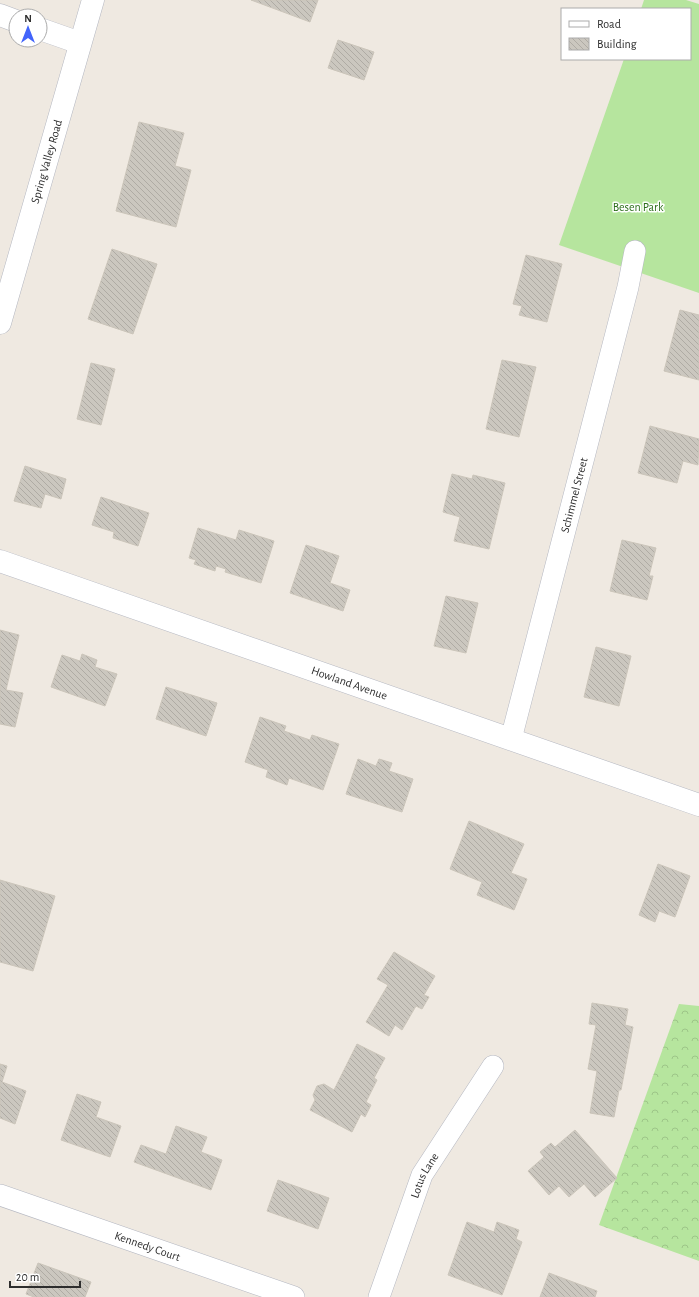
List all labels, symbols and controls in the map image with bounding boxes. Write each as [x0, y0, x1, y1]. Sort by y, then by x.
north arrow [8, 8, 48, 48]
legend [561, 8, 691, 60]
text: N [24, 13, 32, 24]
text: Road [597, 18, 621, 30]
text: Building [597, 38, 637, 50]
street label: Spring Valley Road [29, 118, 64, 205]
park label: Besen Park [613, 201, 664, 213]
street label: Schimmel Street [559, 456, 590, 534]
street label: Howland Avenue [310, 664, 389, 702]
street label: Lotus Lane [408, 1151, 441, 1200]
street label: Kennedy Court [113, 1229, 182, 1263]
scale bar [10, 1263, 80, 1289]
text: 20 m [16, 1271, 39, 1283]

